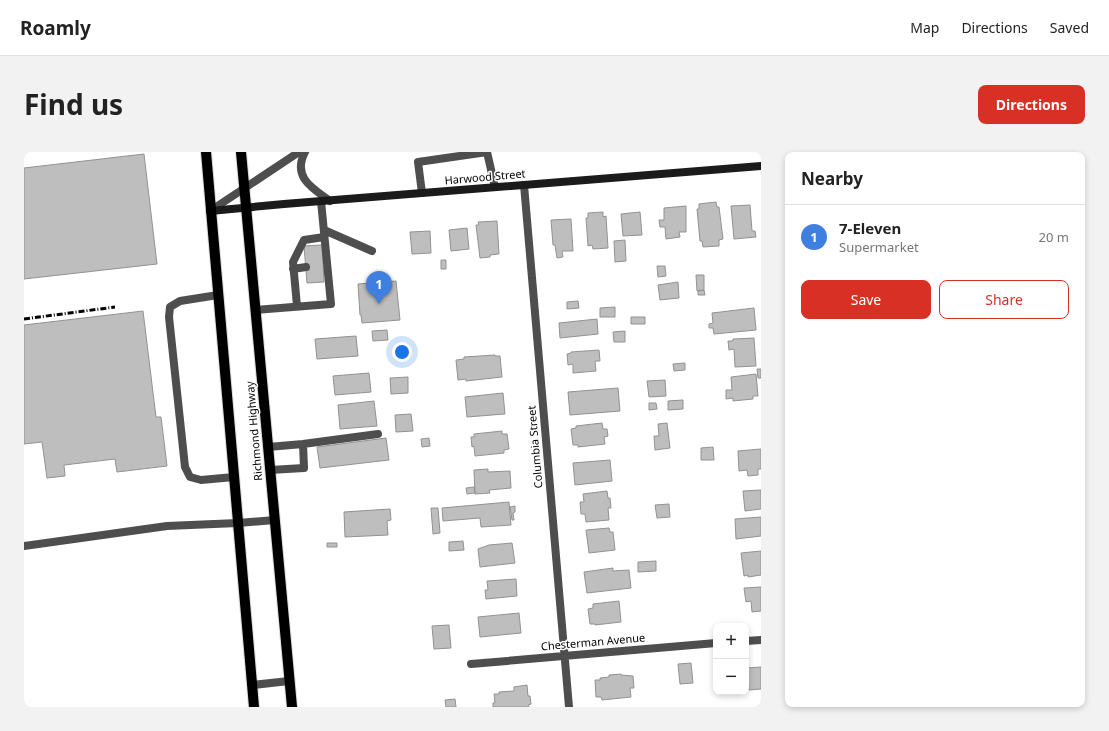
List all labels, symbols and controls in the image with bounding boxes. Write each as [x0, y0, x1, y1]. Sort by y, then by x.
text: Roamly [20, 15, 91, 41]
text: Map [910, 18, 939, 37]
text: Directions [961, 18, 1028, 37]
text: Saved [1050, 18, 1089, 37]
text: Find us [24, 85, 123, 123]
button: Directions [978, 85, 1085, 124]
street label: Harwood Street [444, 165, 526, 188]
text: Nearby [801, 167, 863, 190]
text: 7-Eleven [839, 218, 901, 238]
text: 1 [810, 228, 818, 246]
text: 20 m [1039, 228, 1069, 246]
text: Supermarket [839, 238, 919, 256]
pin: 1 [366, 271, 392, 304]
button: Save [801, 280, 931, 319]
button: Share [939, 280, 1069, 319]
your location [392, 342, 412, 362]
street label: Richmond Highway [242, 380, 265, 482]
street label: Columbia Street [523, 405, 546, 489]
map controls [713, 623, 749, 695]
button: + [713, 623, 749, 659]
street label: Chesterman Avenue [540, 629, 646, 654]
button: − [713, 659, 749, 695]

